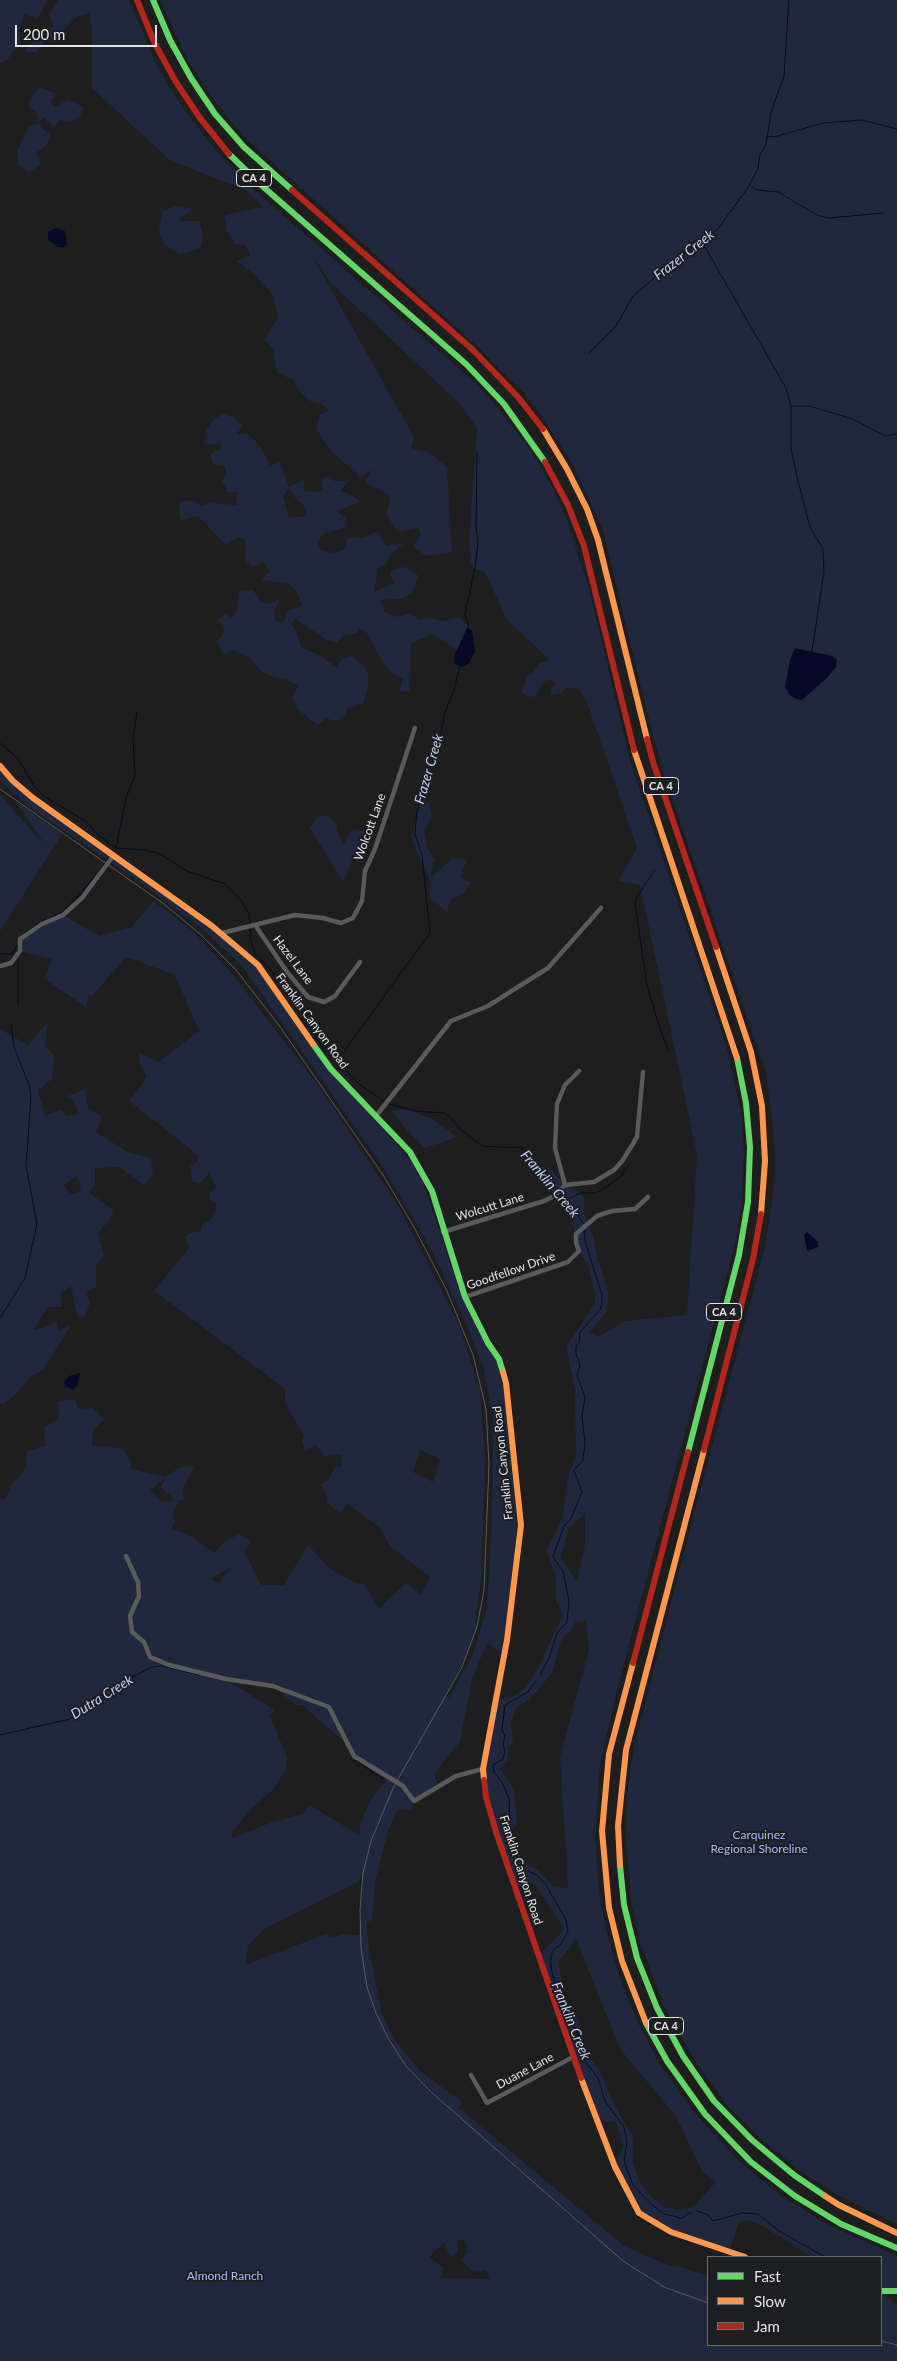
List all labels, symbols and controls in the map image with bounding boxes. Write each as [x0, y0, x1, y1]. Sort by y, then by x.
scale bar [18, 15, 160, 47]
text: 200 m [23, 25, 65, 43]
road number: CA 4 [236, 170, 272, 187]
water label: Frazer Creek [650, 226, 718, 284]
water label: Frazer Creek [411, 732, 447, 806]
road number: CA 4 [644, 778, 678, 794]
street label: Wolcott Lane [351, 792, 389, 862]
street label: Hazel Lane [270, 933, 316, 987]
street label: Franklin Canyon Road [273, 970, 351, 1072]
water label: Franklin Creek [517, 1147, 583, 1221]
street label: Wolcutt Lane [454, 1190, 526, 1224]
street label: Goodfellow Drive [465, 1249, 557, 1293]
road number: CA 4 [706, 1304, 742, 1320]
street label: Franklin Canyon Road [490, 1405, 516, 1521]
water label: Dutra Creek [68, 1671, 136, 1723]
street label: Franklin Canyon Road [496, 1813, 546, 1927]
park label: Carquinez Regional Shoreline [710, 1828, 808, 1856]
water label: Franklin Creek [548, 1980, 594, 2062]
road number: CA 4 [648, 2018, 684, 2034]
street label: Duane Lane [494, 2050, 556, 2092]
legend [707, 2256, 882, 2346]
text: Fast [754, 2267, 781, 2285]
park label: Almond Ranch [187, 2269, 263, 2283]
text: Slow [754, 2292, 786, 2310]
text: Jam [754, 2317, 780, 2335]

